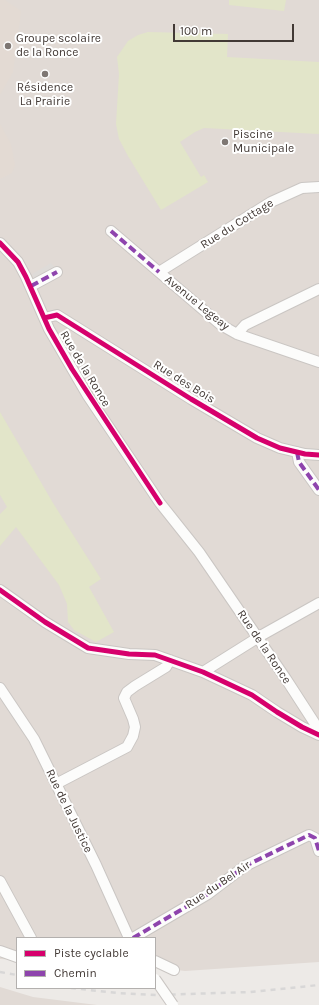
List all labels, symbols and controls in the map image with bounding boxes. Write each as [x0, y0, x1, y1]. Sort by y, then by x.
scale bar [175, 16, 296, 42]
text: 100 m [180, 24, 212, 38]
place label: Groupe scolaire de la Ronce [16, 32, 101, 60]
marker: Groupe scolaire de la Ronce [3, 41, 13, 51]
marker: Résidence La Prairie [40, 69, 50, 79]
place label: Résidence La Prairie [17, 81, 73, 109]
place label: Piscine Municipale [233, 128, 294, 156]
marker: Piscine Municipale [220, 137, 230, 147]
street label: Rue du Cottage [198, 196, 276, 252]
street label: Avenue Legeay [162, 272, 232, 334]
street label: Rue de la Ronce [57, 328, 113, 410]
street label: Rue des Bois [151, 357, 217, 407]
street label: Rue de la Ronce [234, 607, 294, 687]
street label: Rue de la Justice [42, 767, 96, 855]
street label: Rue du Bel Air [183, 858, 253, 912]
legend [16, 937, 156, 989]
text: Piste cyclable [54, 946, 129, 960]
text: Chemin [54, 966, 97, 980]

